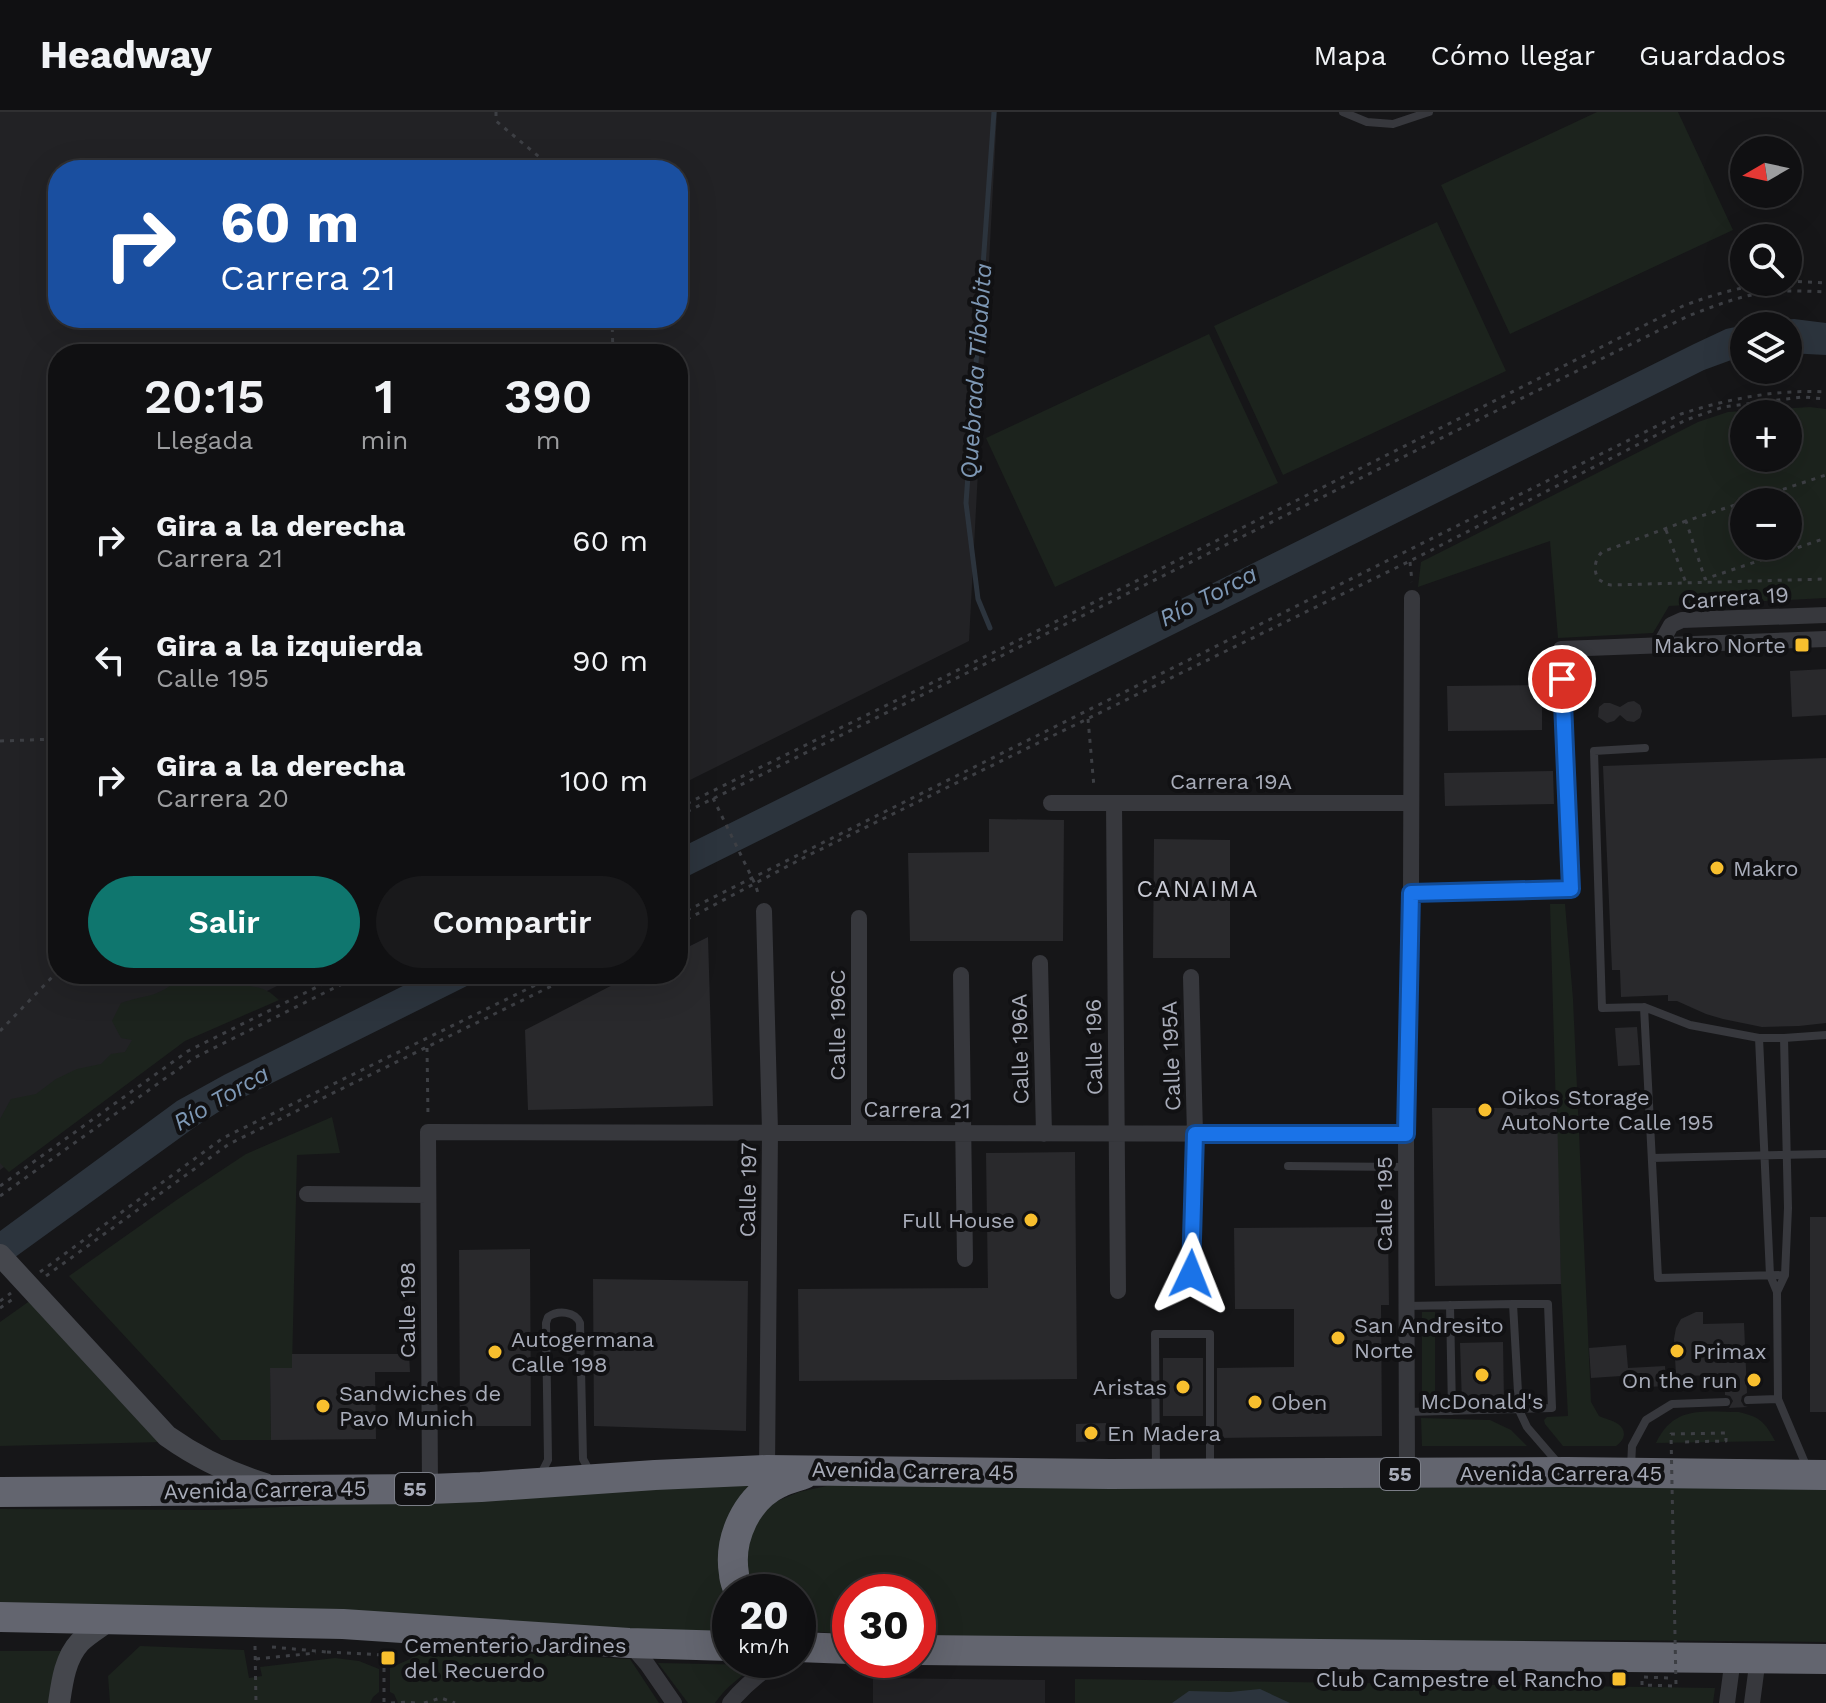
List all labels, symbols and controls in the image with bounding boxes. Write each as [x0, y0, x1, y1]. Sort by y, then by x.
text: Headway [40, 33, 212, 77]
text: Mapa [1314, 39, 1387, 72]
text: Cómo llegar [1431, 39, 1595, 72]
text: Guardados [1639, 39, 1786, 72]
north arrow [1730, 136, 1802, 208]
map controls [1730, 136, 1802, 560]
text: 60 m [220, 190, 359, 256]
icon: right [88, 192, 192, 296]
button: search [1730, 224, 1802, 296]
text: Carrera 21 [220, 257, 396, 299]
water label: Quebrada Tibabita [954, 262, 998, 480]
button: layers [1730, 312, 1802, 384]
text: 20:15 [144, 368, 265, 425]
text: 1 [374, 368, 394, 425]
text: 390 [504, 368, 592, 425]
button: + [1730, 400, 1802, 472]
text: Llegada [155, 425, 253, 455]
text: min [360, 425, 408, 455]
text: m [536, 425, 561, 455]
button: − [1730, 488, 1802, 560]
text: Gira a la derecha [156, 508, 405, 543]
icon: right [88, 518, 132, 562]
text: 60 m [572, 523, 648, 558]
text: Carrera 21 [156, 543, 283, 573]
water label: Río Torca [1154, 559, 1262, 633]
street label: Carrera 19 [1680, 582, 1790, 614]
text: Gira a la izquierda [156, 628, 423, 663]
place label: Makro Norte [1654, 633, 1786, 658]
marker: Makro Norte [1793, 636, 1811, 654]
icon: left [88, 638, 132, 682]
text: 90 m [572, 643, 648, 678]
pin [1528, 645, 1596, 713]
icon: arrive [1540, 657, 1584, 701]
text: Calle 195 [156, 663, 269, 693]
text: Gira a la derecha [156, 748, 405, 783]
icon: right [88, 758, 132, 802]
text: 100 m [560, 763, 648, 798]
street label: Carrera 19A [1170, 769, 1292, 794]
text: Carrera 20 [156, 783, 289, 813]
place label: Makro [1733, 856, 1798, 881]
marker: Makro [1708, 859, 1726, 877]
district label: CANAIMA [1136, 875, 1260, 903]
button: Salir [88, 876, 360, 968]
button: Compartir [376, 876, 648, 968]
street label: Calle 196C [825, 969, 850, 1081]
street label: Calle 196A [1007, 993, 1033, 1105]
street label: Calle 196 [1081, 999, 1107, 1095]
street label: Calle 195A [1157, 1000, 1185, 1112]
water label: Río Torca [168, 1059, 274, 1137]
place label: Oikos Storage AutoNorte Calle 195 [1501, 1085, 1714, 1135]
street label: Carrera 21 [863, 1097, 971, 1123]
marker: Oikos Storage AutoNorte Calle 195 [1476, 1101, 1494, 1119]
street label: Calle 197 [735, 1142, 761, 1238]
street label: Calle 195 [1372, 1156, 1397, 1252]
place label: Full House [902, 1208, 1015, 1233]
marker: Full House [1022, 1211, 1040, 1229]
position arrow [1149, 1232, 1233, 1316]
street label: Calle 198 [395, 1262, 420, 1358]
place label: San Andresito Norte [1354, 1313, 1504, 1363]
place label: Autogermana Calle 198 [511, 1327, 654, 1377]
marker: San Andresito Norte [1329, 1329, 1347, 1347]
place label: Primax [1693, 1339, 1766, 1364]
marker: Primax [1668, 1342, 1686, 1360]
marker: Autogermana Calle 198 [486, 1343, 504, 1361]
marker: McDonald's [1473, 1366, 1491, 1384]
place label: On the run [1622, 1368, 1738, 1393]
marker: On the run [1745, 1371, 1763, 1389]
place label: Aristas [1093, 1375, 1167, 1400]
marker: Aristas [1174, 1378, 1192, 1396]
place label: Sandwiches de Pavo Munich [339, 1381, 501, 1431]
place label: McDonald's [1420, 1389, 1544, 1414]
place label: Oben [1271, 1390, 1327, 1415]
marker: Oben [1246, 1393, 1264, 1411]
marker: Sandwiches de Pavo Munich [314, 1397, 332, 1415]
place label: En Madera [1107, 1421, 1221, 1446]
marker: En Madera [1082, 1424, 1100, 1442]
street label: Avenida Carrera 45 [811, 1457, 1015, 1485]
road number: 55 [1380, 1458, 1420, 1490]
street label: Avenida Carrera 45 [1460, 1461, 1662, 1486]
road number: 55 [395, 1473, 435, 1505]
street label: Avenida Carrera 45 [163, 1476, 367, 1504]
speed limit sign: 30 [832, 1574, 936, 1678]
text: 20 [739, 1592, 789, 1639]
place label: Cementerio Jardines del Recuerdo [404, 1633, 627, 1683]
text: km/h [738, 1634, 790, 1658]
marker: Cementerio Jardines del Recuerdo [379, 1649, 397, 1667]
place label: Club Campestre el Rancho [1316, 1667, 1603, 1692]
marker: Club Campestre el Rancho [1610, 1670, 1628, 1688]

